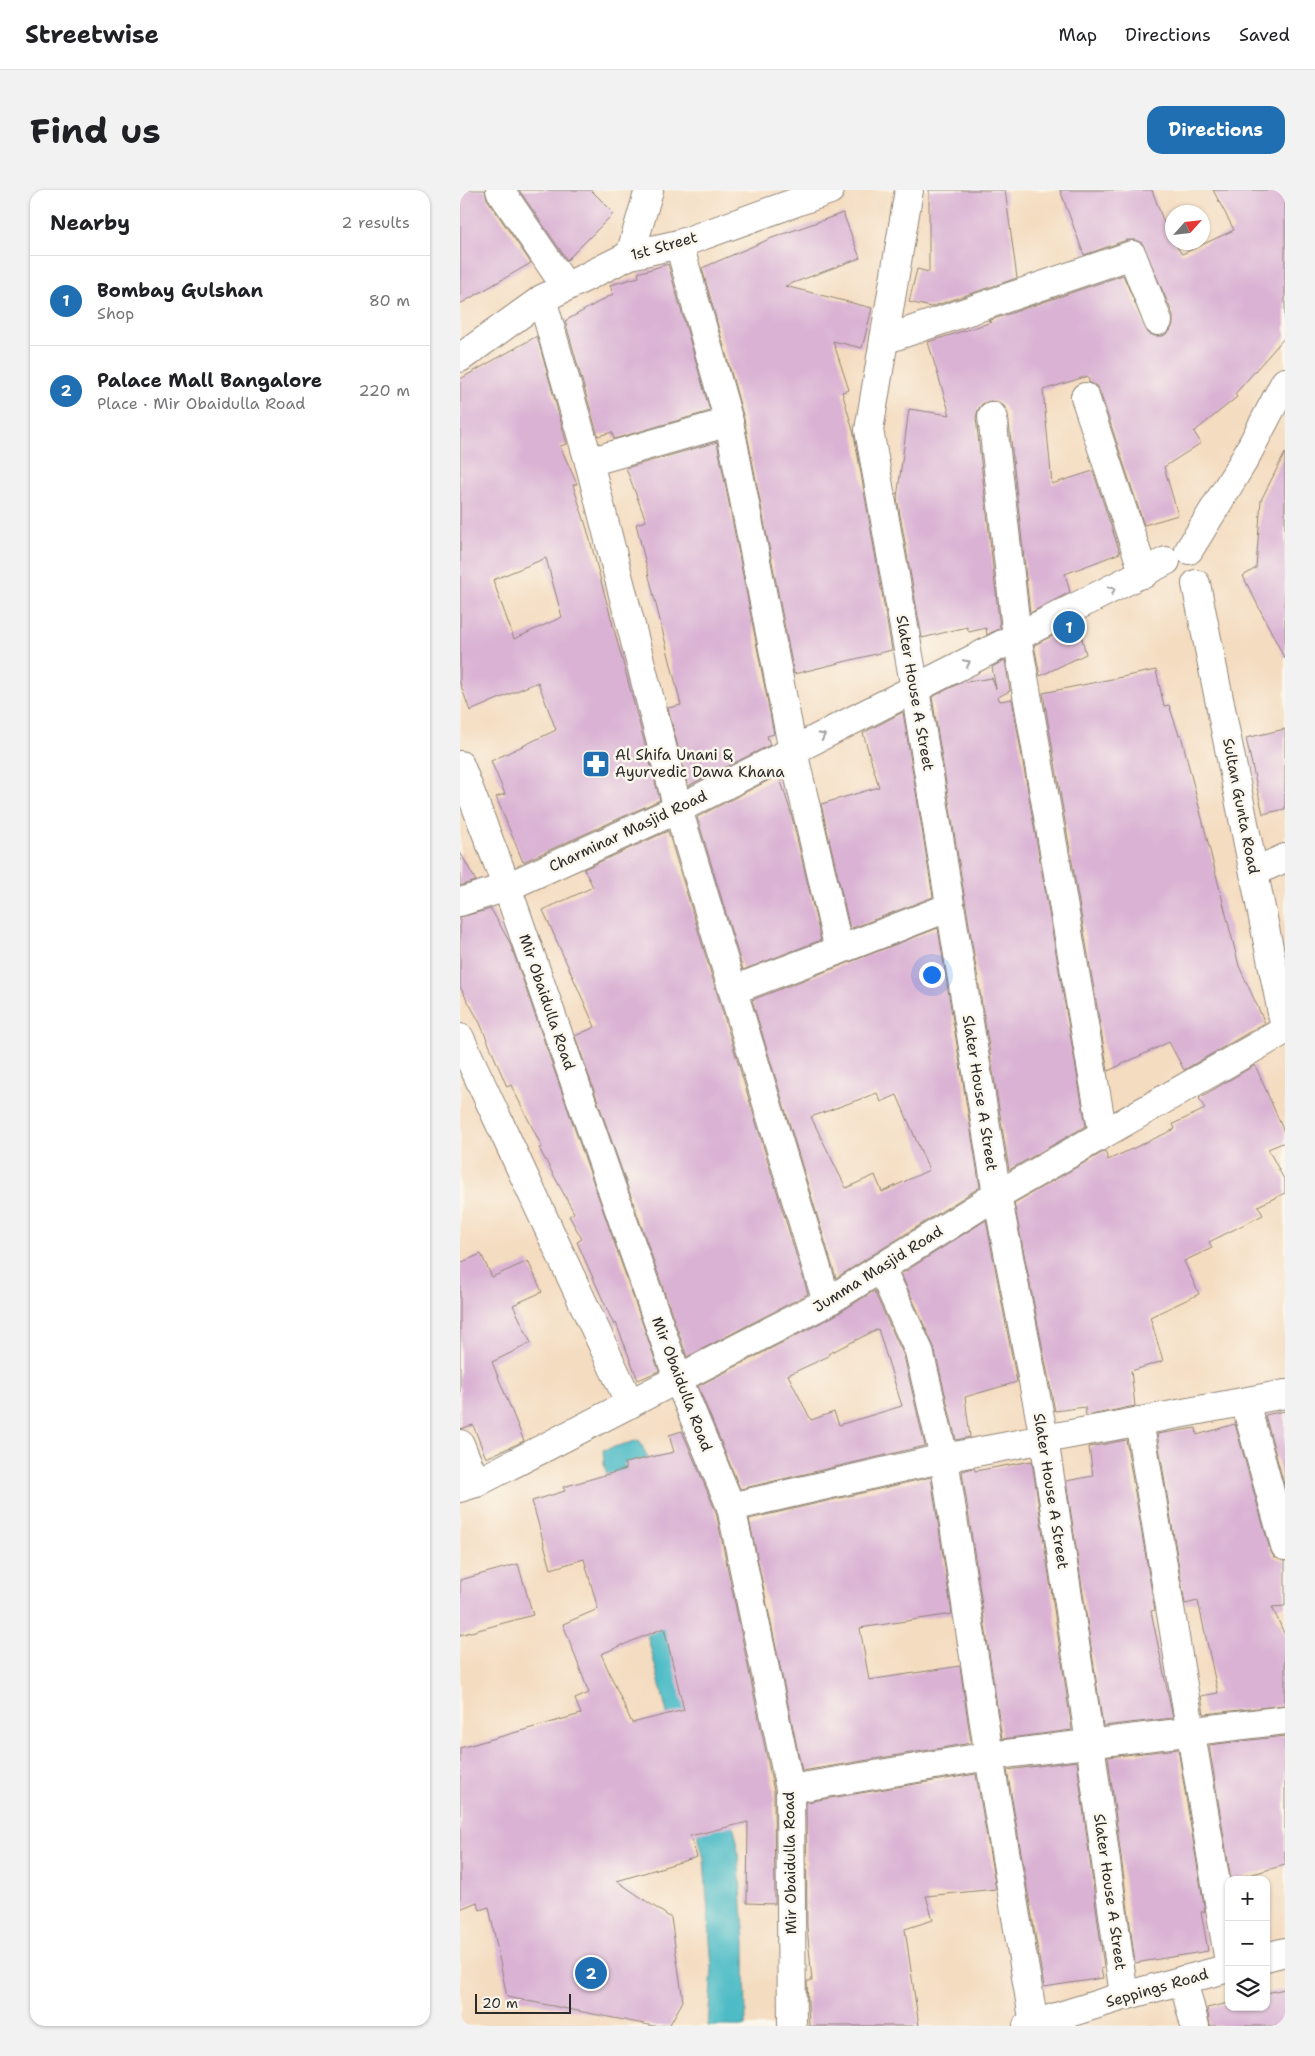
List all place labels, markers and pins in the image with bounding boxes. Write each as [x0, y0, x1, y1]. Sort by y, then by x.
pin: 1 [1053, 608, 1085, 646]
place label: Al Shifa Unani & Ayurvedic Dawa Khana [615, 745, 785, 782]
pharmacy icon: Al Shifa Unani & Ayurvedic Dawa Khana [581, 749, 611, 779]
pin: 2 [575, 1954, 607, 1992]

